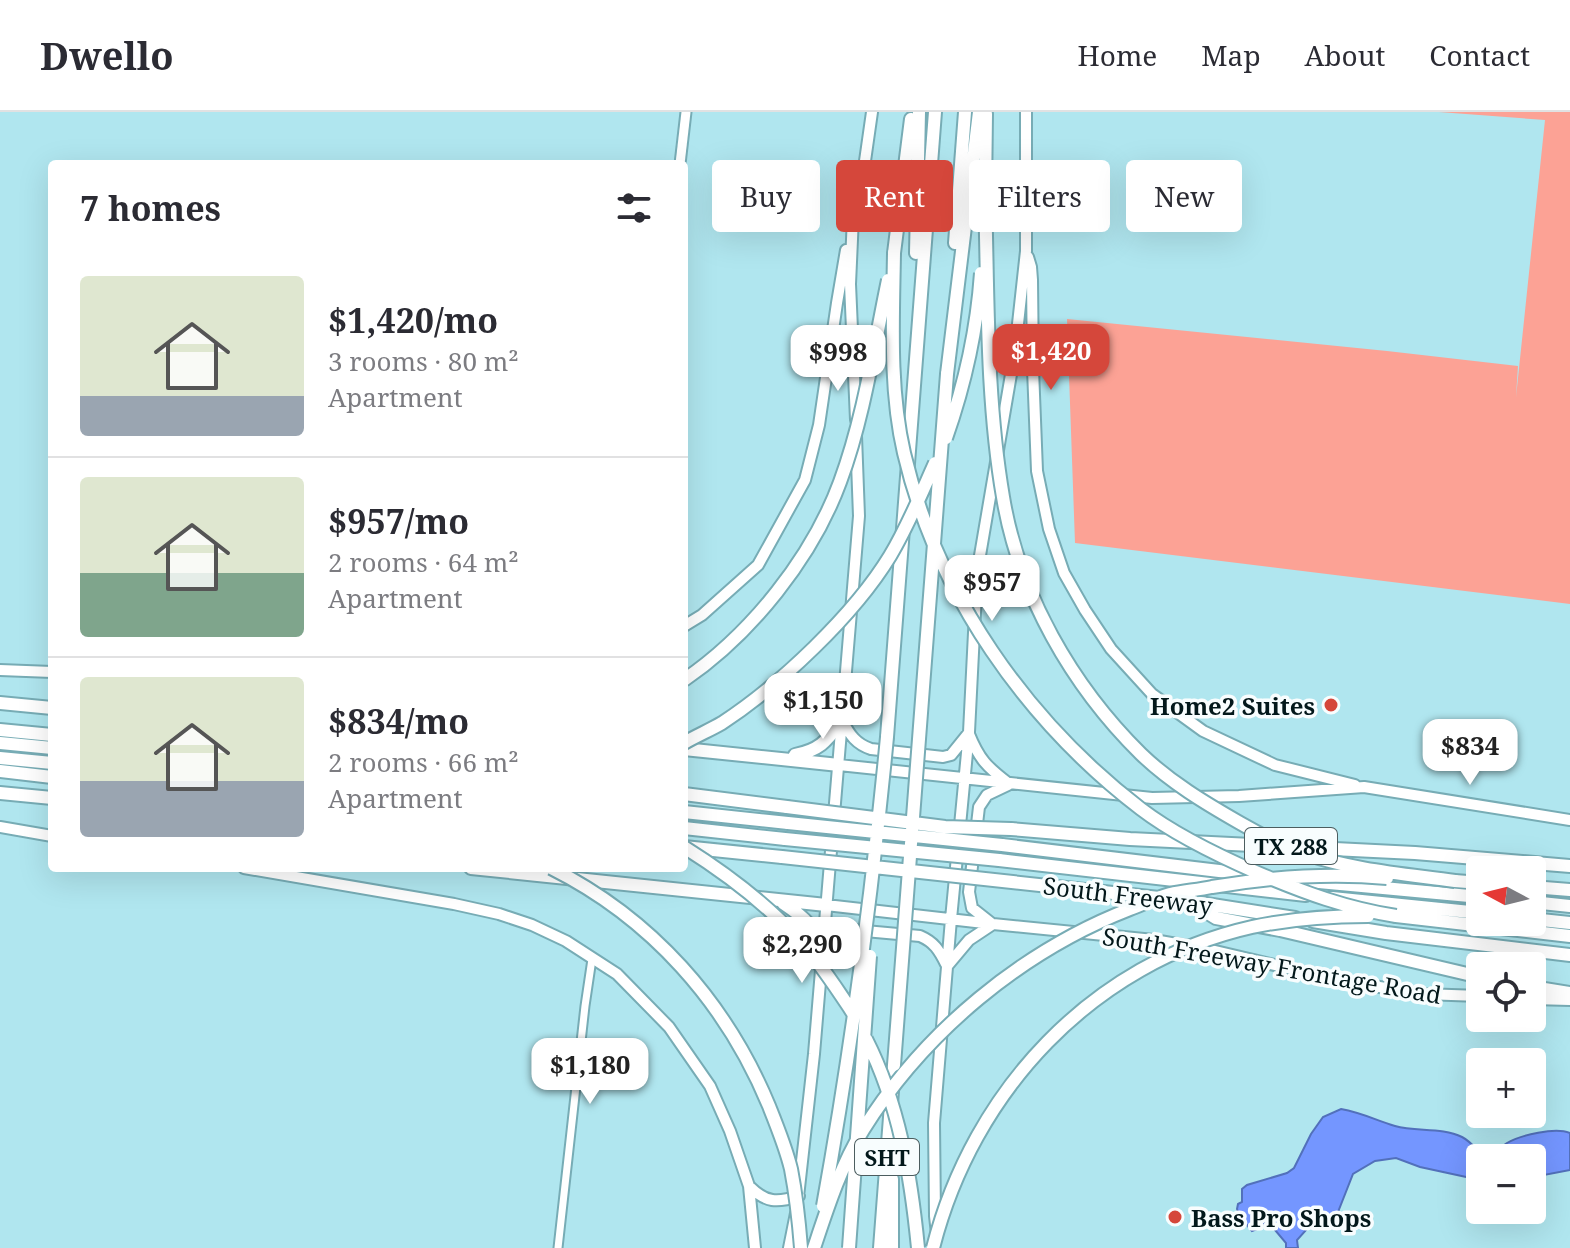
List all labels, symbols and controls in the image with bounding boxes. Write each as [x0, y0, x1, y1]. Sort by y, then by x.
text: Dwello [40, 29, 174, 81]
text: Home [1078, 36, 1157, 74]
text: Map [1201, 36, 1261, 74]
text: About [1305, 36, 1385, 74]
text: Contact [1429, 36, 1530, 74]
chip: Buy [712, 160, 820, 232]
chip: Rent [836, 160, 953, 232]
chip: Filters [969, 160, 1110, 232]
chip: New [1126, 160, 1242, 232]
text: 7 homes [80, 185, 221, 231]
icon: filters [612, 186, 656, 230]
text: $1,420/mo [328, 297, 498, 343]
icon: home [144, 308, 240, 404]
pin: $1,420 [986, 324, 1116, 392]
pin: $998 [791, 325, 885, 393]
text: $1,420 [1010, 332, 1092, 368]
text: $998 [809, 333, 867, 369]
text: 3 rooms · 80 m² [328, 343, 519, 379]
text: Apartment [328, 379, 463, 415]
text: $957/mo [328, 498, 469, 544]
icon: home [144, 509, 240, 605]
text: 2 rooms · 64 m² [328, 544, 519, 580]
pin: $957 [945, 555, 1039, 623]
text: $957 [963, 563, 1021, 599]
text: Apartment [328, 580, 463, 616]
pin: $1,150 [758, 673, 888, 741]
text: $1,150 [782, 681, 864, 717]
place label: Home2 Suites [1150, 689, 1315, 722]
marker: Home2 Suites [1322, 696, 1340, 714]
text: $834/mo [328, 698, 469, 744]
icon: home [144, 709, 240, 805]
pin: $834 [1423, 719, 1517, 787]
text: $834 [1441, 727, 1499, 763]
text: 2 rooms · 66 m² [328, 744, 519, 780]
text: Apartment [328, 780, 463, 816]
road number: TX 288 [1245, 828, 1337, 864]
north arrow [1466, 856, 1546, 936]
map controls [1466, 856, 1546, 1224]
street label: South Freeway [1041, 868, 1215, 922]
pin: $2,290 [737, 917, 867, 985]
street label: South Freeway Frontage Road [1100, 919, 1444, 1011]
text: $2,290 [761, 925, 843, 961]
button: locate [1466, 952, 1546, 1032]
pin: $1,180 [525, 1038, 655, 1106]
text: $1,180 [549, 1046, 631, 1082]
button: + [1466, 1048, 1546, 1128]
road number: SHT [855, 1139, 919, 1175]
button: − [1466, 1144, 1546, 1224]
place label: Bass Pro Shops [1191, 1201, 1371, 1234]
marker: Bass Pro Shops [1166, 1208, 1184, 1226]

